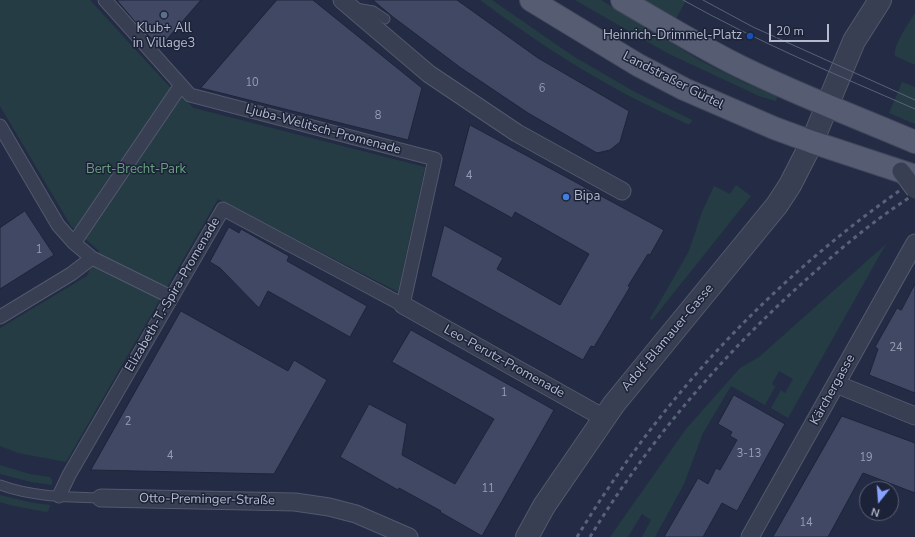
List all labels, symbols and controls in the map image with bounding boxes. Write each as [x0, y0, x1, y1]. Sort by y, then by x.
marker: Klub+ All in Village3 [159, 10, 169, 20]
scale bar [771, 16, 831, 42]
place label: Klub+ All in Village3 [133, 21, 195, 52]
text: 20 m [776, 23, 804, 39]
place label: Heinrich-Drimmel-Platz [603, 28, 742, 44]
marker: Heinrich-Drimmel-Platz [745, 31, 755, 41]
street label: Landstraßer Gürtel [620, 49, 726, 113]
house number: 10 [245, 76, 259, 90]
house number: 6 [539, 82, 545, 96]
street label: Ljuba-Welitsch-Promenade [243, 102, 403, 158]
house number: 8 [375, 109, 381, 123]
park label: Bert-Brecht-Park [86, 162, 186, 178]
house number: 4 [466, 169, 472, 183]
place label: Bipa [574, 189, 600, 205]
marker: Bipa [561, 192, 571, 202]
street label: Elizabeth-T.-Spira-Promenade [122, 215, 224, 375]
house number: 1 [36, 243, 42, 257]
street label: Adolf-Blamauer-Gasse [619, 281, 717, 395]
street label: Leo-Perutz-Promenade [441, 322, 567, 402]
house number: 24 [889, 341, 903, 355]
street label: Kärchergasse [807, 352, 859, 428]
house number: 1 [501, 386, 507, 400]
house number: 2 [125, 415, 131, 429]
house number: 3-13 [737, 447, 761, 461]
house number: 4 [167, 449, 173, 463]
house number: 19 [859, 451, 873, 465]
north arrow [859, 481, 899, 521]
house number: 11 [481, 482, 495, 496]
street label: Otto-Preminger-Straße [139, 491, 275, 509]
text: N [870, 504, 882, 520]
house number: 14 [799, 516, 813, 530]

